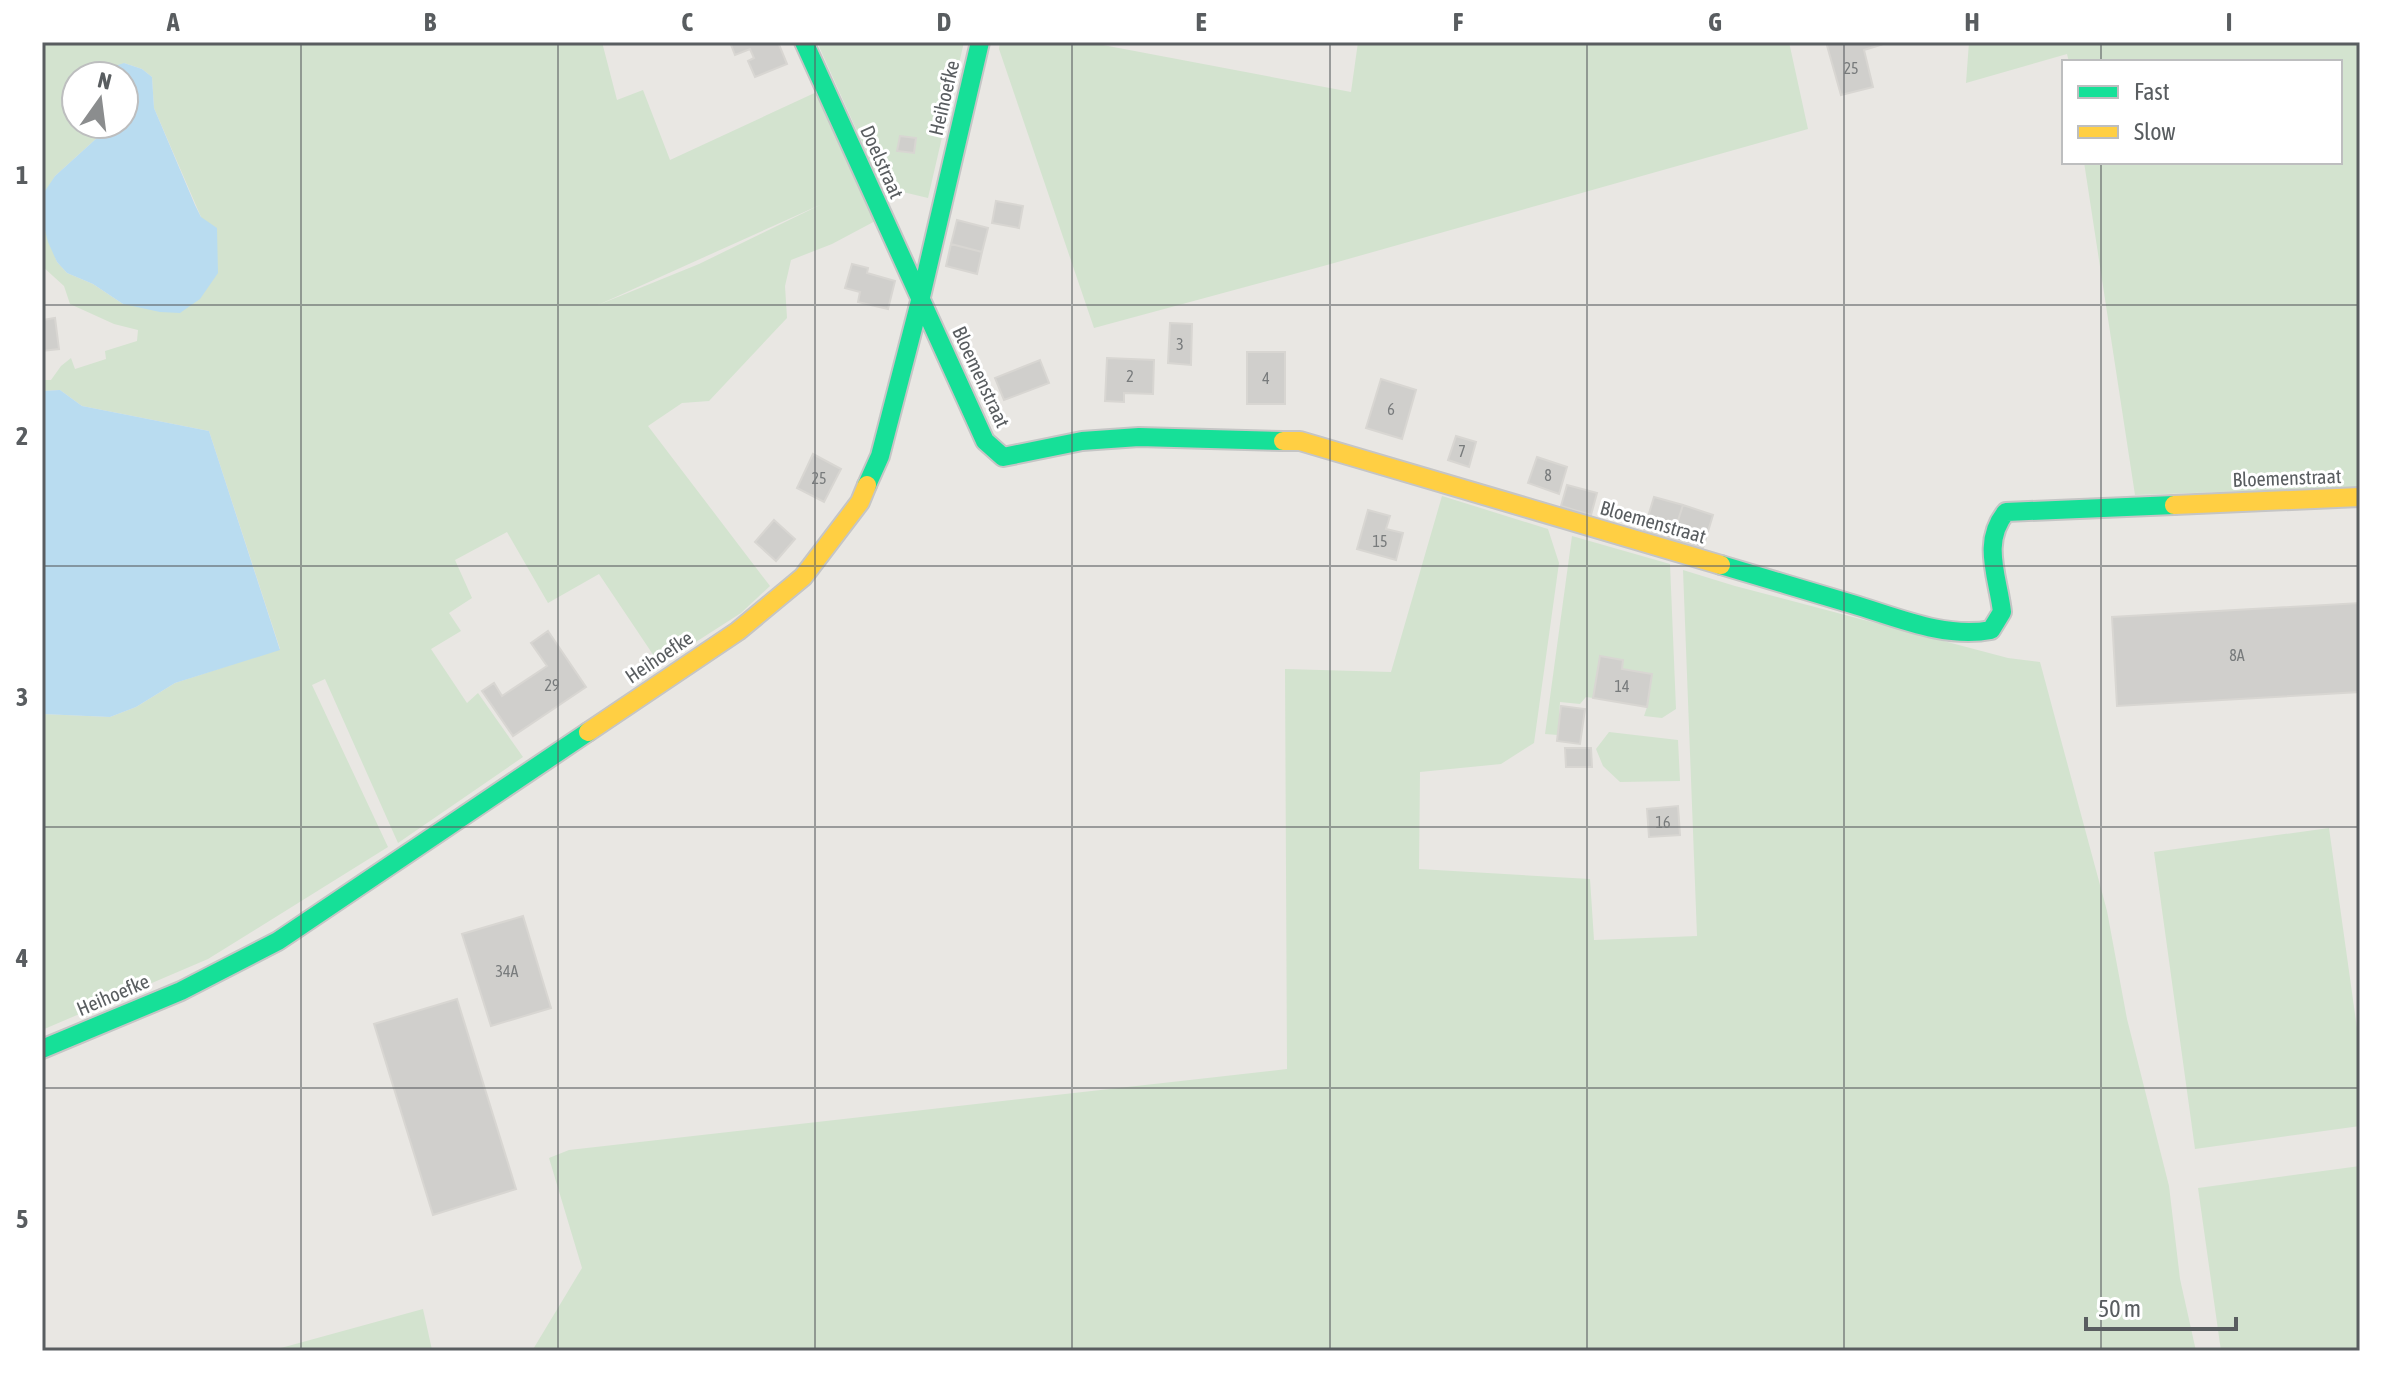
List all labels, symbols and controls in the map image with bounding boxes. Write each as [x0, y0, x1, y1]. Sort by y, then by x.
text: A [166, 7, 180, 37]
text: B [424, 7, 437, 37]
text: C [681, 7, 693, 37]
text: D [937, 7, 951, 37]
text: E [1195, 7, 1207, 37]
text: F [1453, 7, 1464, 37]
text: G [1708, 7, 1722, 37]
text: H [1964, 7, 1980, 37]
text: I [2226, 7, 2232, 37]
street label: Heihoefke [924, 58, 963, 138]
house number: 25 [1843, 59, 1859, 77]
north arrow [60, 60, 140, 140]
legend [2062, 60, 2342, 164]
text: N [95, 66, 114, 95]
text: Fast [2134, 78, 2170, 105]
text: Slow [2134, 118, 2176, 145]
street label: Doelstraat [856, 122, 909, 202]
text: 1 [16, 160, 28, 190]
street label: Bloemenstraat [948, 323, 1015, 431]
house number: 3 [1176, 335, 1184, 353]
house number: 2 [1126, 367, 1134, 385]
house number: 4 [1262, 369, 1270, 387]
house number: 6 [1387, 400, 1395, 418]
text: 2 [16, 421, 28, 451]
house number: 7 [1458, 442, 1466, 460]
street label: Bloemenstraat [2232, 464, 2342, 491]
house number: 8 [1544, 466, 1552, 484]
house number: 25 [811, 469, 827, 487]
street label: Bloemenstraat [1598, 495, 1709, 548]
house number: 15 [1372, 532, 1388, 550]
street label: Heihoefke [621, 626, 697, 688]
house number: 8A [2229, 646, 2245, 664]
house number: 29 [544, 676, 560, 694]
house number: 14 [1614, 677, 1630, 695]
text: 3 [16, 682, 28, 712]
house number: 16 [1655, 813, 1671, 831]
text: 4 [15, 943, 28, 973]
house number: 34A [496, 962, 519, 980]
street label: Heihoefke [73, 969, 153, 1020]
text: 5 [16, 1204, 28, 1234]
scale bar [2086, 1281, 2236, 1331]
text: 50 m [2098, 1295, 2141, 1322]

